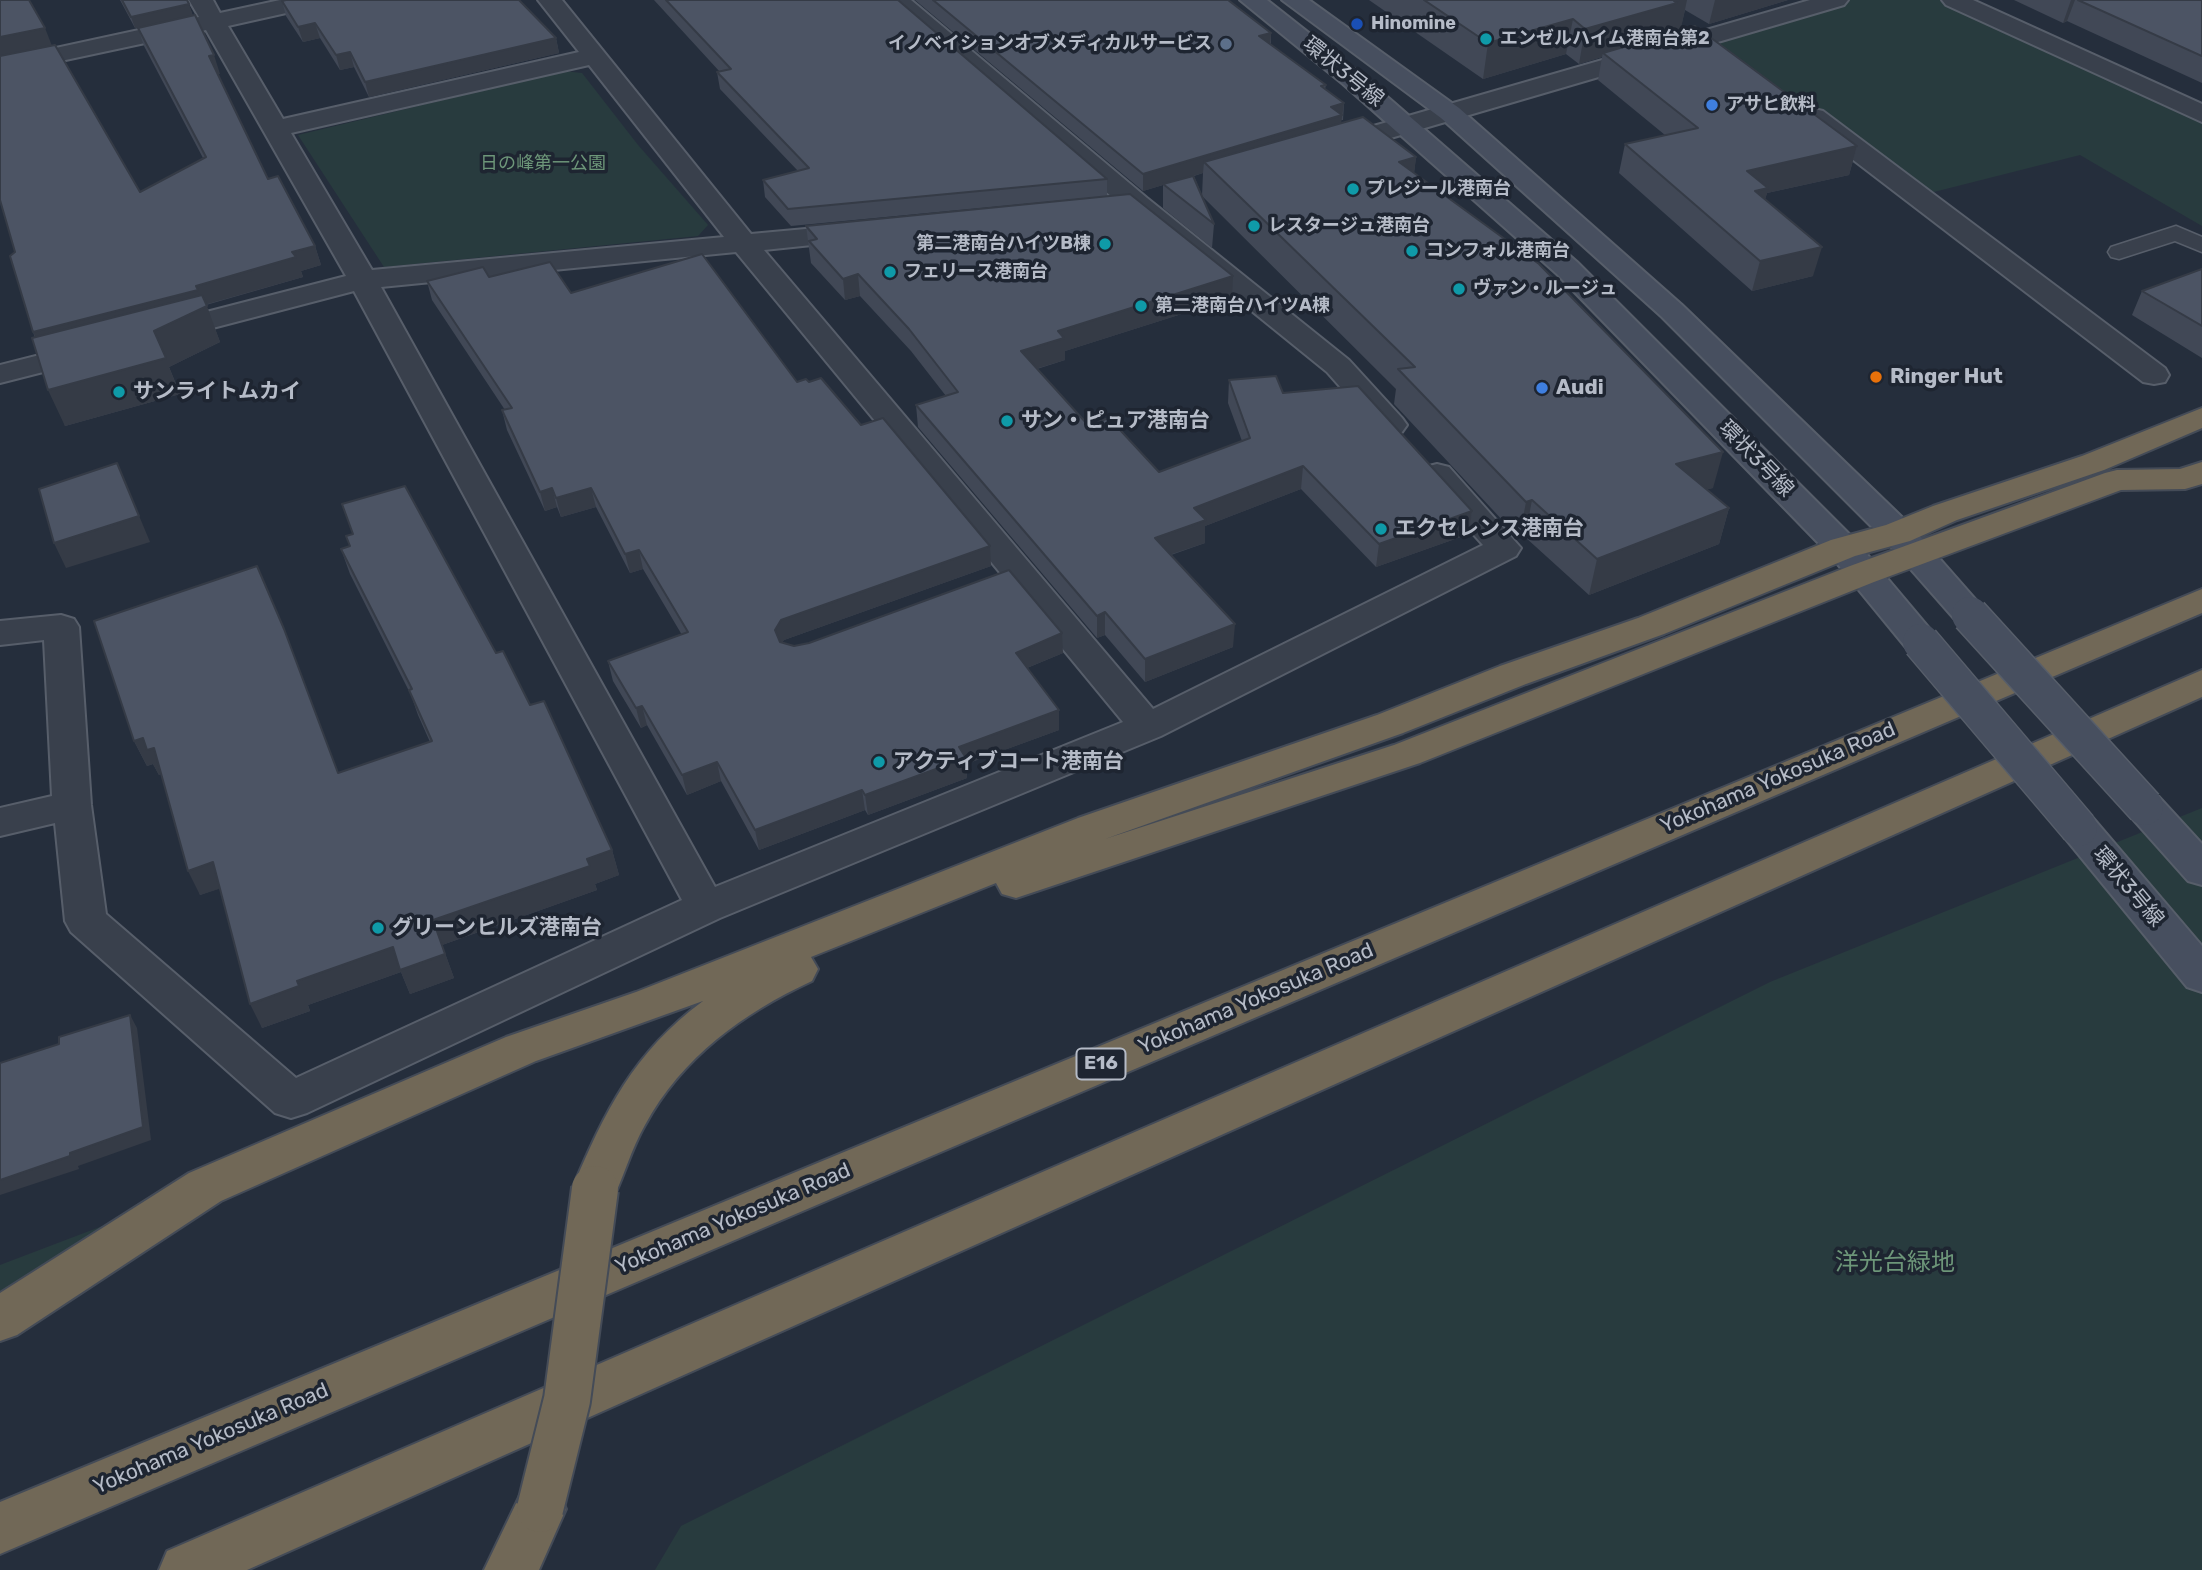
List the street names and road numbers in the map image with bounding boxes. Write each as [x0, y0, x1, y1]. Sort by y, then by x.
street label: 環状3号線 [1298, 32, 1388, 112]
street label: 環状3号線 [1713, 415, 1799, 503]
street label: Yokohama Yokosuka Road [1657, 717, 1899, 839]
street label: 環状3号線 [2087, 842, 2169, 932]
street label: Yokohama Yokosuka Road [1135, 938, 1377, 1060]
road number: E16 [1076, 1048, 1126, 1080]
street label: Yokohama Yokosuka Road [612, 1158, 854, 1280]
street label: Yokohama Yokosuka Road [90, 1378, 332, 1500]

